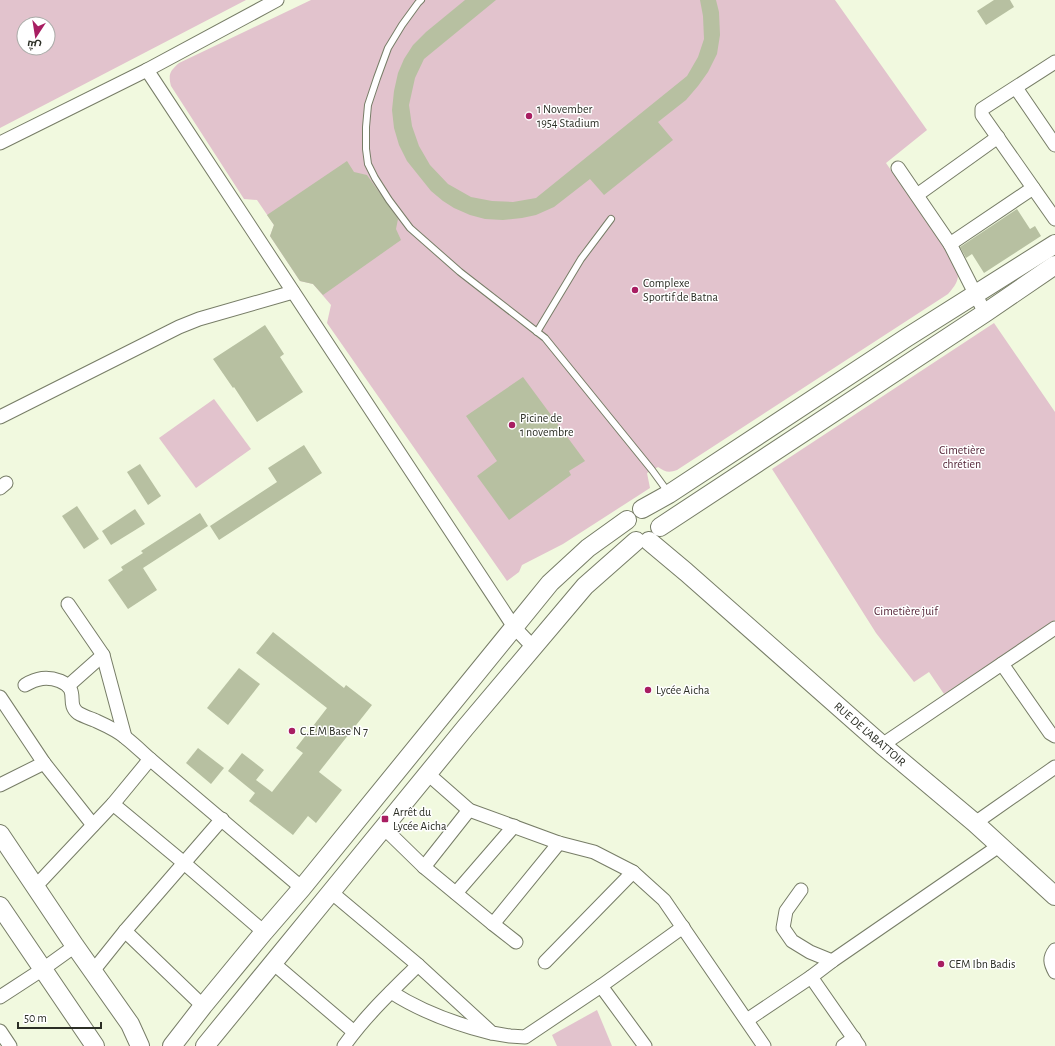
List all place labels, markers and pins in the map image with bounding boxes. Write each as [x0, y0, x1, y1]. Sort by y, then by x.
place label: 1 November 1954 Stadium [537, 103, 599, 129]
marker: 1 November 1954 Stadium [524, 111, 534, 121]
place label: Complexe Sportif de Batna [643, 277, 719, 303]
marker: Complexe Sportif de Batna [630, 285, 640, 295]
place label: Picine de 1 novembre [520, 412, 574, 438]
marker: Picine de 1 novembre [507, 420, 517, 430]
place label: Lycée Aicha [656, 684, 710, 697]
marker: Lycée Aicha [643, 685, 653, 695]
place label: C.E.M Base N 7 [300, 725, 368, 737]
marker: C.E.M Base N 7 [287, 726, 297, 736]
place label: Arrêt du Lycée Aicha [393, 806, 447, 833]
marker: Arrêt du Lycée Aicha [380, 814, 390, 824]
place label: CEM Ibn Badis [949, 958, 1015, 970]
marker: CEM Ibn Badis [936, 959, 946, 969]

